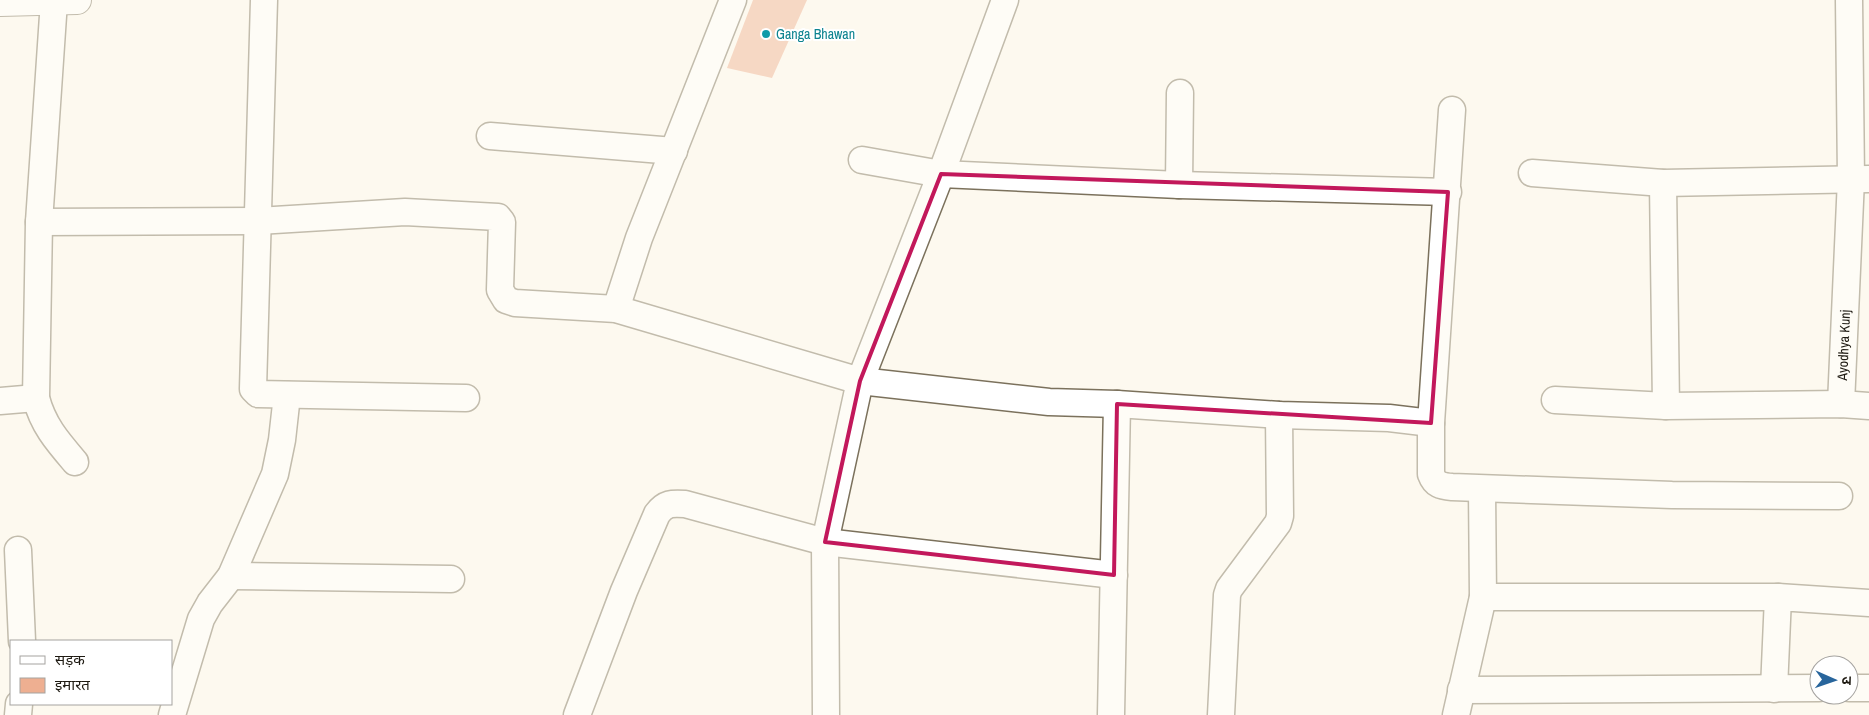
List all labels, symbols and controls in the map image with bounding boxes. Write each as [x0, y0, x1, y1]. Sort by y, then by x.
place label: Ganga Bhawan [776, 25, 855, 43]
marker: Ganga Bhawan [760, 28, 772, 40]
street label: Ayodhya Kunj [1833, 309, 1854, 382]
legend [10, 640, 172, 705]
text: सड़क [55, 649, 85, 670]
north arrow [1809, 655, 1859, 705]
text: इमारत [55, 674, 90, 695]
text: उ [1838, 676, 1856, 686]

